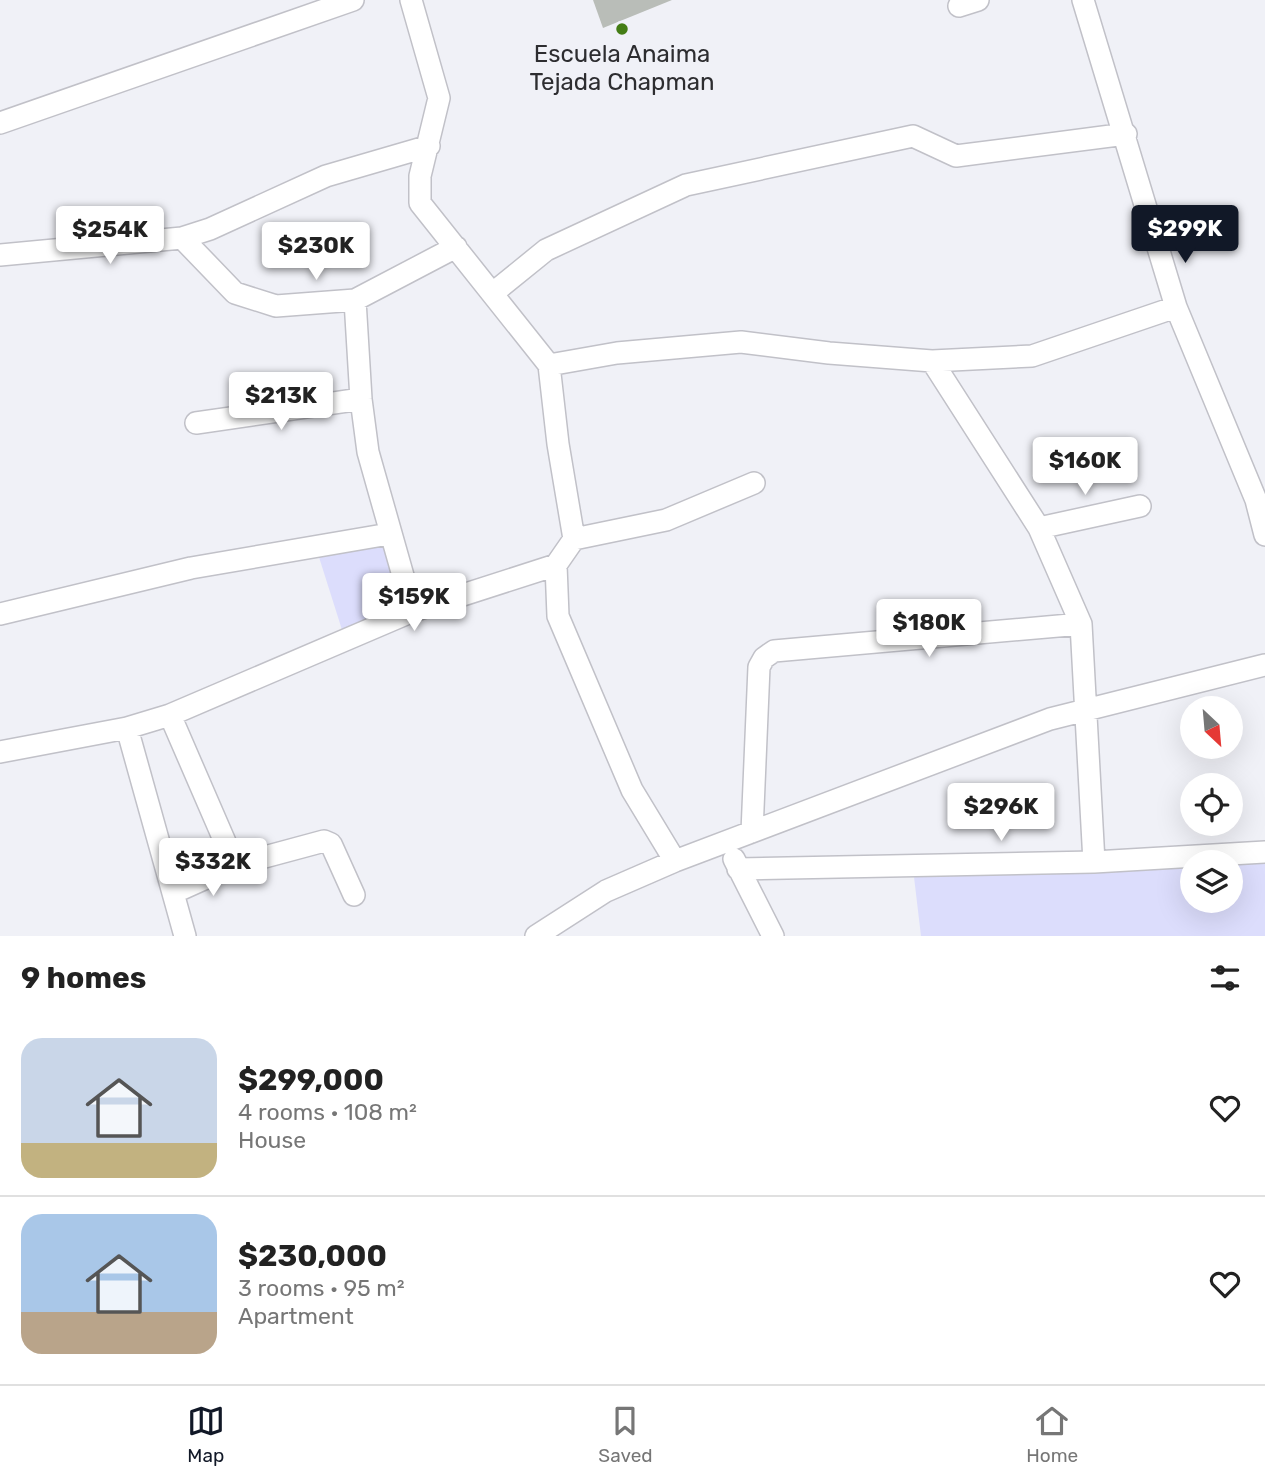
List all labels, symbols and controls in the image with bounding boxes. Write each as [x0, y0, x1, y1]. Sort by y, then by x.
marker: Escuela Anaima Tejada Chapman [614, 21, 630, 37]
place label: Escuela Anaima Tejada Chapman [529, 40, 715, 96]
pin: $299K [1136, 205, 1234, 265]
pin: $254K [61, 206, 159, 266]
text: $299K [1147, 214, 1223, 242]
text: $254K [72, 215, 148, 243]
pin: $230K [267, 222, 365, 282]
text: $230K [278, 231, 354, 259]
pin: $213K [232, 372, 330, 432]
text: $213K [245, 381, 317, 409]
pin: $160K [1036, 438, 1134, 497]
text: $160K [1049, 446, 1121, 474]
pin: $159K [365, 574, 463, 633]
text: $159K [378, 582, 450, 610]
pin: $180K [880, 600, 978, 659]
text: $180K [892, 608, 966, 636]
north arrow [1180, 696, 1242, 760]
map controls [1180, 696, 1243, 913]
button: locate [1180, 773, 1243, 836]
pin: $296K [952, 784, 1050, 843]
text: $296K [963, 792, 1039, 820]
pin: $332K [164, 838, 262, 898]
text: $332K [175, 847, 251, 875]
button: layers [1180, 850, 1243, 913]
icon: filters [1206, 959, 1244, 997]
text: 9 homes [21, 960, 146, 996]
text: $299,000 [238, 1062, 384, 1098]
icon: home [77, 1066, 161, 1150]
icon: heart [1206, 1089, 1244, 1127]
text: 4 rooms · 108 m² [238, 1098, 417, 1126]
text: House [238, 1126, 306, 1154]
text: $230,000 [238, 1238, 387, 1274]
icon: home [77, 1242, 161, 1326]
icon: heart [1206, 1265, 1244, 1303]
text: 3 rooms · 95 m² [238, 1274, 405, 1302]
text: Apartment [238, 1302, 354, 1330]
tab: Map [187, 1402, 225, 1467]
tab: Saved [598, 1402, 653, 1467]
tab: Home [1026, 1402, 1078, 1467]

